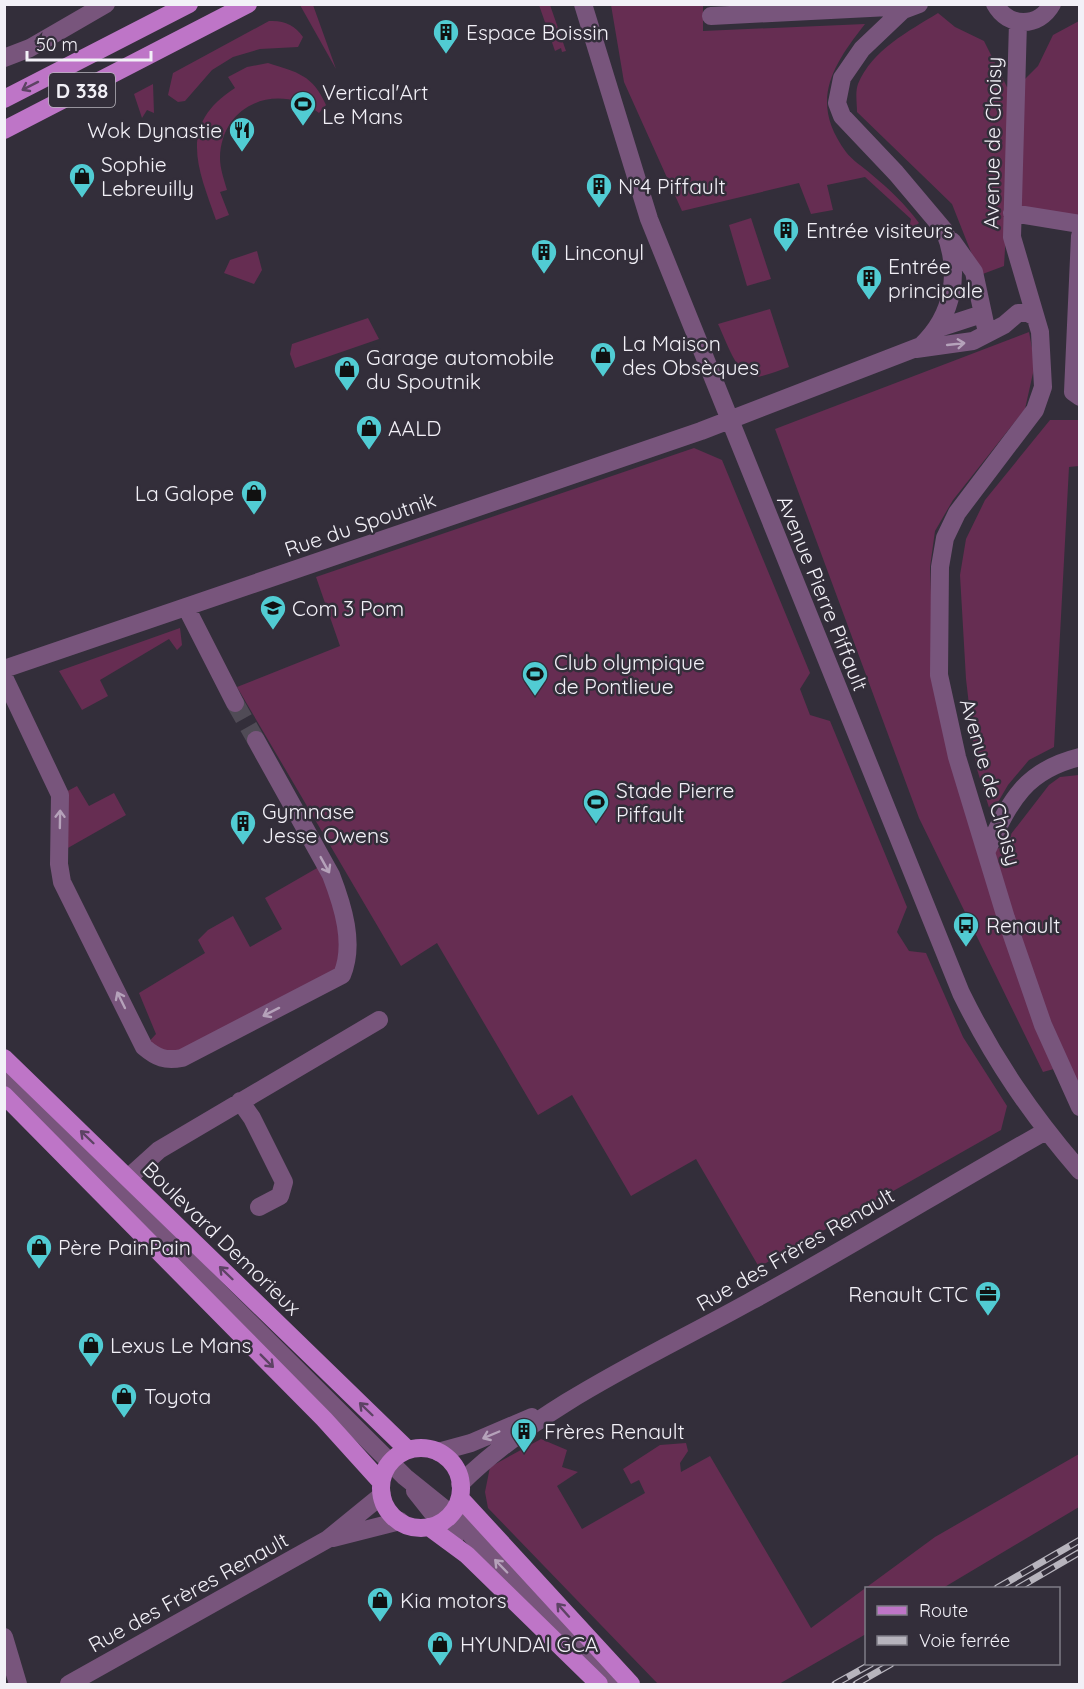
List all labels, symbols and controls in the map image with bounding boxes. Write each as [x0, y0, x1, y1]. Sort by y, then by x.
building icon: Espace Boissin [431, 17, 461, 55]
place label: Espace Boissin [466, 19, 609, 45]
scale bar [27, 24, 152, 62]
text: 50 m [36, 33, 78, 56]
street label: Avenue de Choisy [977, 57, 1007, 229]
road number: D 338 [49, 73, 115, 107]
place label: Vertical'Art Le Mans [322, 79, 428, 129]
one-way arrow [21, 81, 39, 92]
sports icon: Vertical'Art Le Mans [288, 89, 318, 127]
restaurant icon: Wok Dynastie [227, 115, 257, 153]
place label: Wok Dynastie [87, 117, 222, 143]
place label: Sophie Lebreuilly [101, 151, 194, 201]
shop icon: Sophie Lebreuilly [67, 161, 97, 199]
building icon: N°4 Piffault [584, 171, 614, 209]
place label: N°4 Piffault [618, 173, 726, 199]
building icon: Entrée visiteurs [771, 215, 801, 253]
place label: Entrée visiteurs [806, 217, 953, 243]
building icon: Linconyl [529, 237, 559, 275]
place label: Linconyl [564, 239, 644, 265]
place label: Entrée principale [888, 253, 983, 303]
building icon: Entrée principale [854, 263, 884, 301]
place label: La Maison des Obsèques [622, 330, 759, 380]
one-way arrow [945, 338, 965, 349]
shop icon: La Maison des Obsèques [588, 340, 618, 378]
place label: Garage automobile du Spoutnik [366, 344, 554, 394]
shop icon: Garage automobile du Spoutnik [332, 354, 362, 392]
shop icon: AALD [354, 413, 384, 451]
place label: AALD [388, 415, 441, 441]
shop icon: La Galope [239, 478, 269, 516]
place label: La Galope [135, 480, 234, 506]
street label: Rue du Spoutnik [281, 486, 439, 562]
street label: Avenue Pierre Piffault [772, 492, 874, 694]
school or university icon: Com 3 Pom [258, 593, 288, 631]
place label: Com 3 Pom [292, 595, 404, 621]
place label: Club olympique de Pontlieue [554, 649, 705, 699]
sports icon: Club olympique de Pontlieue [520, 659, 550, 697]
street label: Avenue de Choisy [955, 696, 1027, 868]
place label: Stade Pierre Piffault [616, 777, 734, 827]
sports icon: Stade Pierre Piffault [581, 787, 611, 825]
place label: Gymnase Jesse Owens [262, 798, 389, 848]
building icon: Gymnase Jesse Owens [228, 808, 258, 846]
one-way arrow [55, 810, 66, 830]
one-way arrow [319, 856, 331, 873]
bus stop icon: Renault [951, 910, 981, 948]
place label: Renault [986, 912, 1060, 938]
one-way arrow [114, 991, 126, 1009]
one-way arrow [262, 1007, 280, 1018]
one-way arrow [79, 1130, 94, 1144]
street label: Boulevard Demorieux [137, 1156, 307, 1320]
street label: Rue des Frères Renault [691, 1182, 899, 1316]
shop icon: Père PainPain [24, 1232, 54, 1270]
place label: Père PainPain [58, 1234, 191, 1260]
one-way arrow [219, 1266, 234, 1281]
office icon: Renault CTC [973, 1279, 1003, 1317]
place label: Renault CTC [848, 1281, 968, 1307]
shop icon: Lexus Le Mans [76, 1330, 106, 1368]
place label: Lexus Le Mans [110, 1332, 251, 1358]
one-way arrow [259, 1354, 274, 1369]
shop icon: Toyota [109, 1381, 139, 1419]
place label: Toyota [144, 1383, 211, 1409]
one-way arrow [359, 1402, 374, 1416]
building icon: Frères Renault [509, 1416, 539, 1454]
place label: Frères Renault [544, 1418, 685, 1444]
one-way arrow [482, 1430, 500, 1441]
street label: Rue des Frères Renault [84, 1526, 292, 1658]
one-way arrow [494, 1559, 509, 1574]
shop icon: Kia motors [365, 1585, 395, 1623]
place label: Kia motors [400, 1587, 507, 1613]
legend [865, 1587, 1060, 1665]
text: Route [919, 1599, 968, 1622]
one-way arrow [556, 1603, 570, 1618]
shop icon: HYUNDAI GCA [425, 1629, 455, 1667]
text: Voie ferrée [919, 1629, 1010, 1652]
place label: HYUNDAI GCA [460, 1631, 598, 1657]

